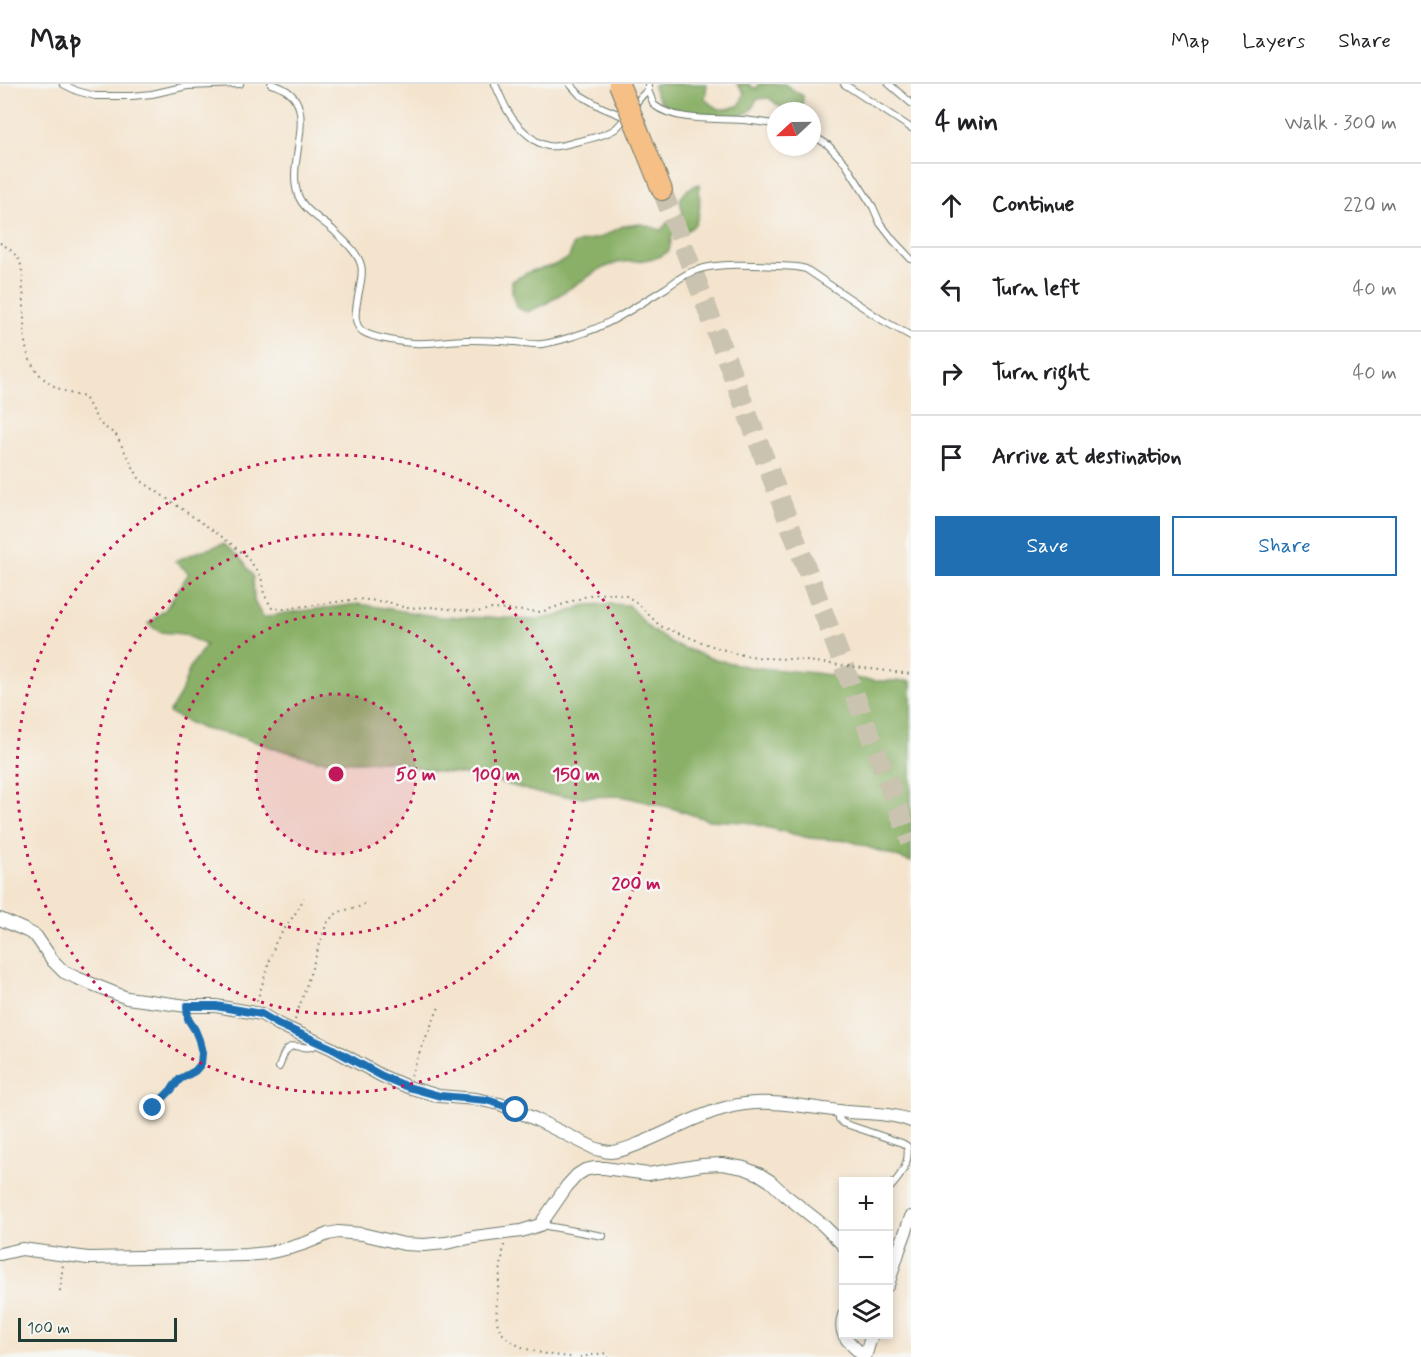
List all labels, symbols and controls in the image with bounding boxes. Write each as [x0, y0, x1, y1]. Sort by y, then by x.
text: Map [30, 23, 81, 60]
text: Map [1171, 27, 1209, 55]
text: Layers [1242, 27, 1305, 55]
text: Share [1338, 27, 1391, 55]
north arrow [767, 102, 821, 156]
text: 4 min [935, 106, 998, 140]
text: Walk · 300 m [1285, 110, 1397, 137]
icon: ahead [935, 189, 968, 222]
text: Continue [992, 191, 1074, 219]
text: 220 m [1343, 192, 1397, 219]
icon: left [935, 273, 968, 306]
text: Turn left [992, 275, 1080, 303]
text: 40 m [1353, 276, 1397, 303]
icon: right [935, 357, 968, 390]
text: Turn right [992, 359, 1090, 387]
text: 40 m [1353, 360, 1397, 387]
icon: arrive [935, 441, 968, 474]
text: Arrive at destination [992, 443, 1182, 471]
button: Save [935, 516, 1160, 576]
button: Share [1172, 516, 1397, 576]
text: 50 m [396, 763, 436, 787]
text: 100 m [472, 763, 520, 787]
text: 150 m [552, 763, 600, 787]
centre of rings [326, 764, 346, 784]
text: 200 m [611, 872, 661, 896]
route end [139, 1094, 165, 1120]
route start [502, 1096, 528, 1122]
map controls [839, 1177, 893, 1339]
button: + [839, 1177, 893, 1231]
button: − [839, 1231, 893, 1285]
button: layers [839, 1285, 893, 1339]
scale bar [18, 1315, 177, 1342]
text: 100 m [27, 1318, 70, 1339]

